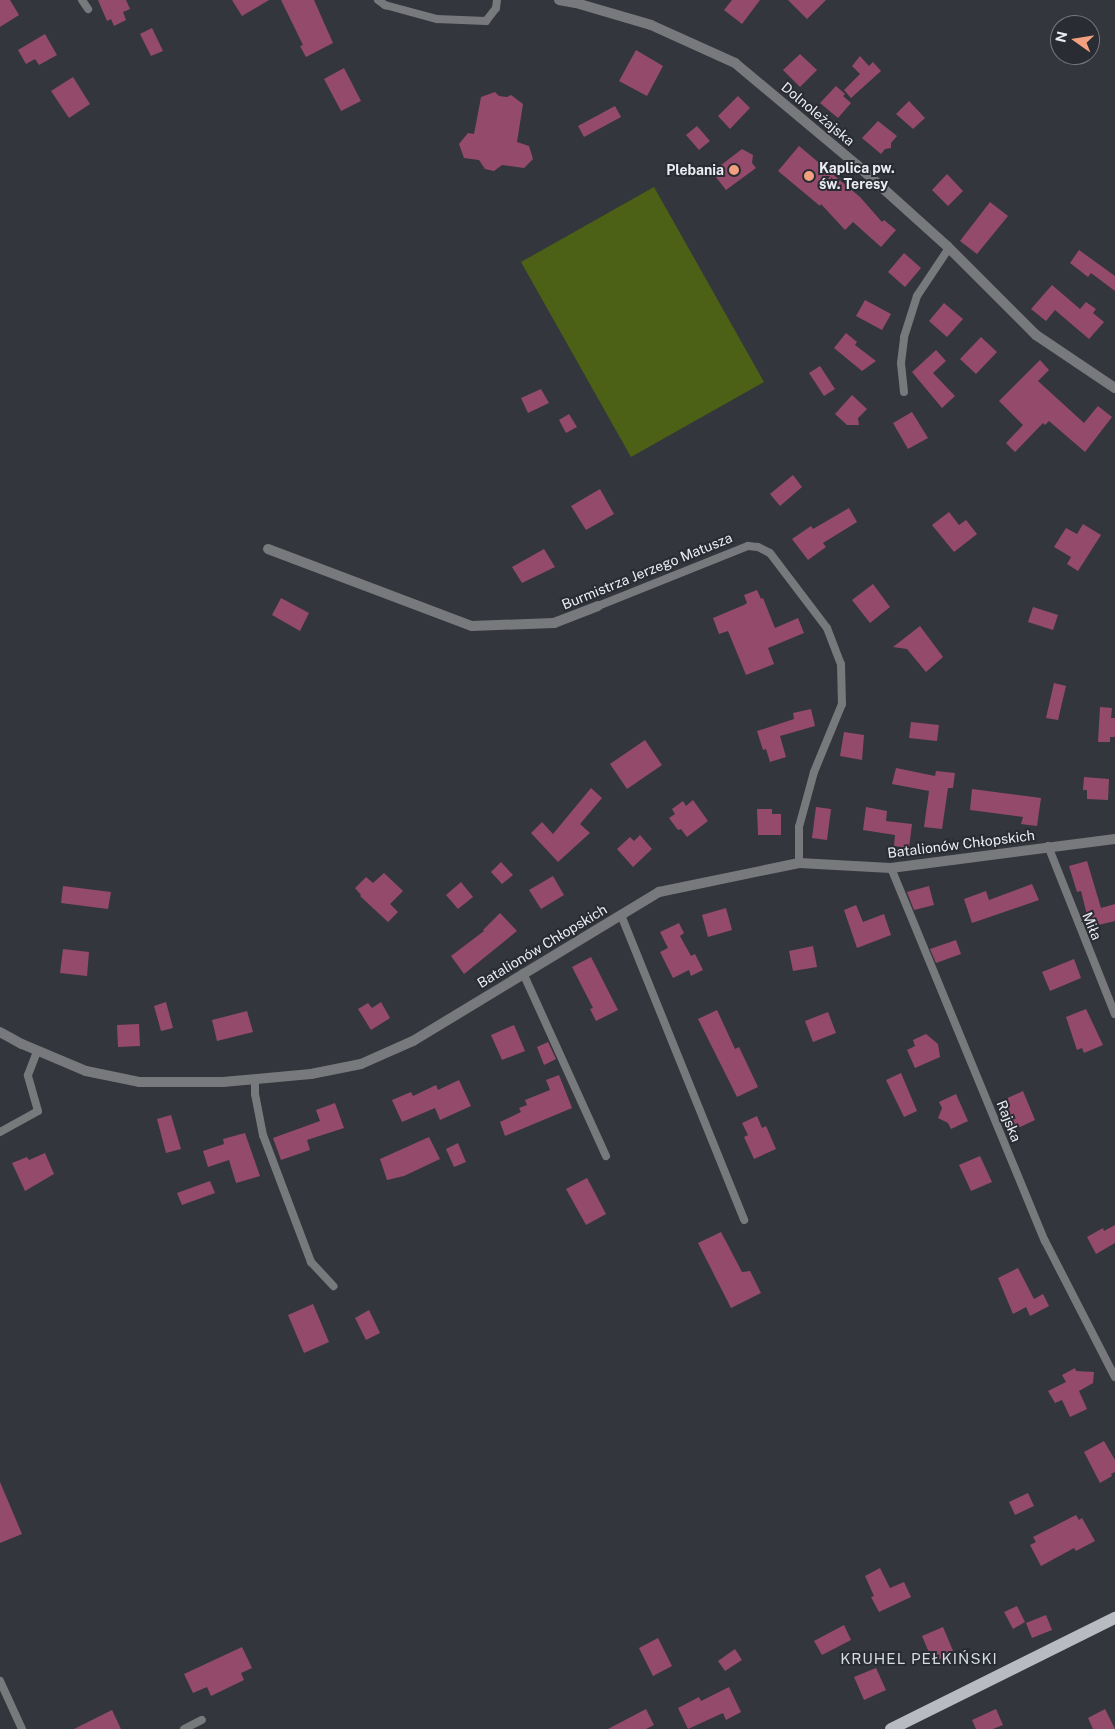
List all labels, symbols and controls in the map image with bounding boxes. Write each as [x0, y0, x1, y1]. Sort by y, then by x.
north arrow [1050, 15, 1100, 65]
text: N [1052, 30, 1070, 44]
street label: Dolnoleżajska [778, 79, 858, 149]
place label: Kaplica pw. św. Teresy [819, 160, 895, 192]
place label: Plebania [666, 162, 724, 178]
marker: Plebania [728, 164, 740, 176]
marker: Kaplica pw. św. Teresy [803, 170, 815, 182]
street label: Burmistrza Jerzego Matusza [559, 529, 735, 613]
street label: Batalionów Chłopskich [886, 827, 1036, 861]
street label: Batalionów Chłopskich [474, 901, 610, 991]
street label: Miła [1079, 910, 1105, 942]
street label: Rajska [993, 1098, 1025, 1144]
district label: KRUHEL PEŁKIŃSKI [838, 1650, 1000, 1668]

